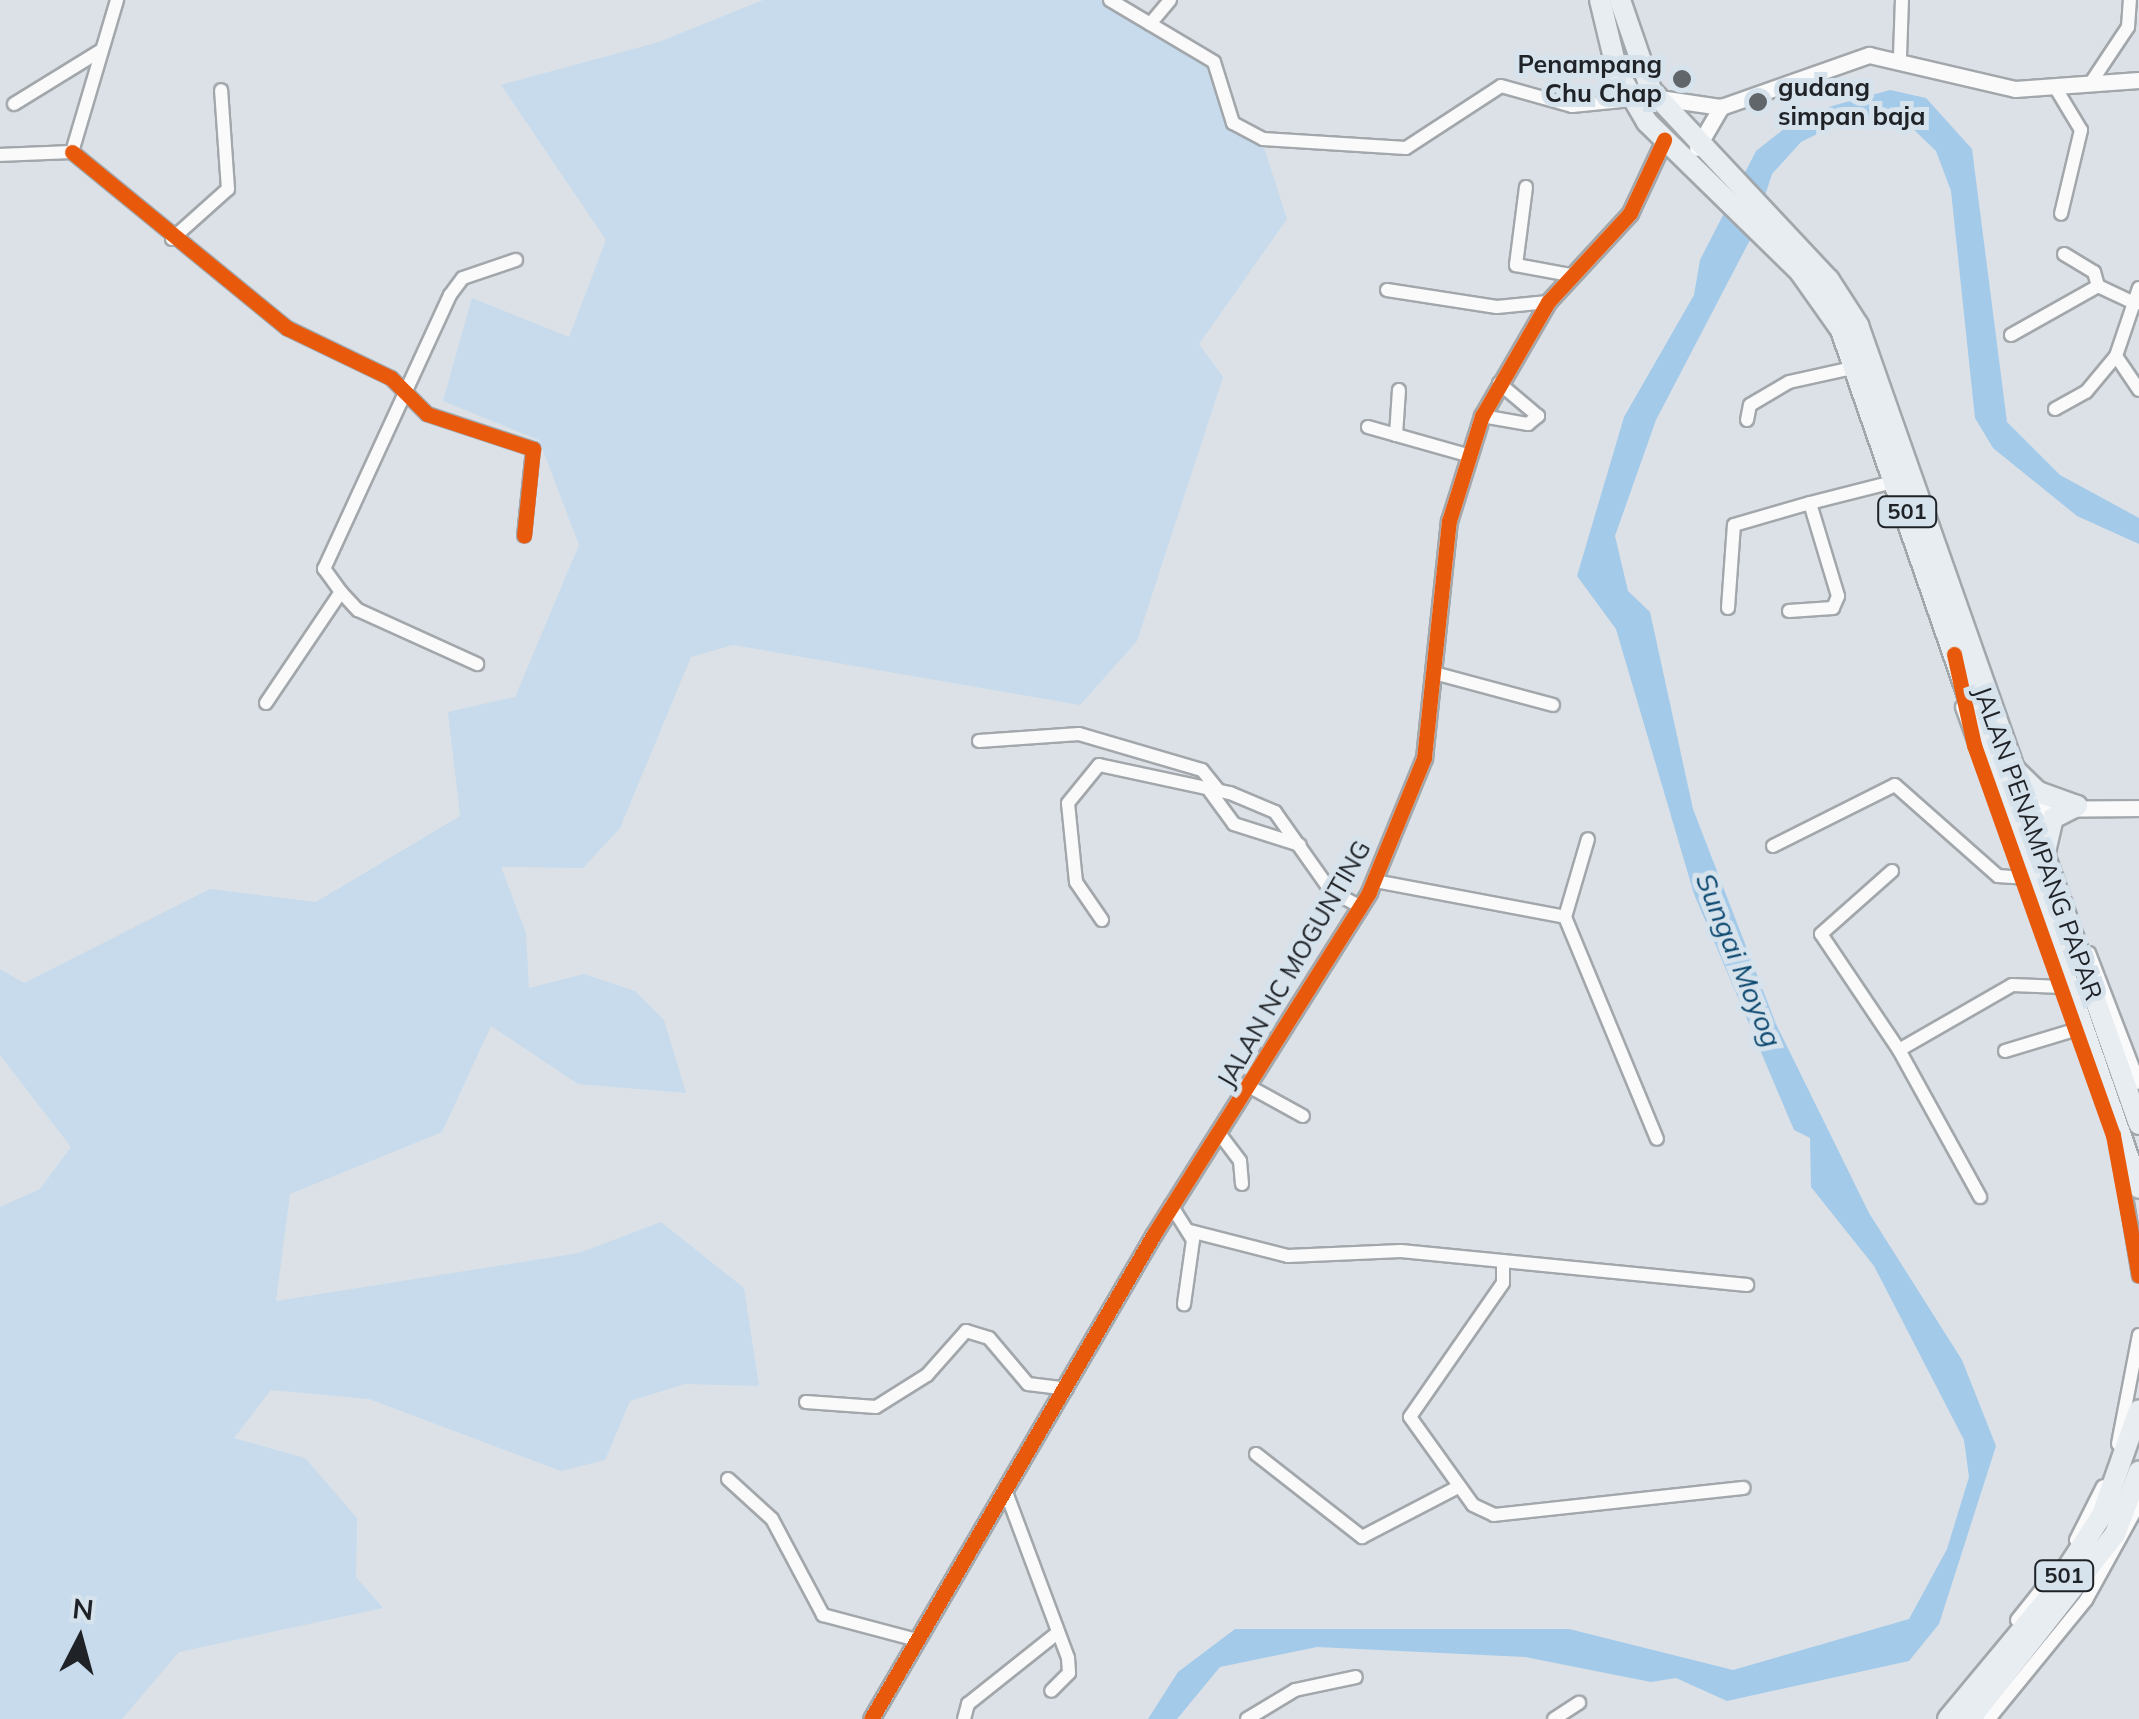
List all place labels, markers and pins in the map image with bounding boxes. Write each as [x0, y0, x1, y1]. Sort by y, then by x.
place label: Penampang Chu Chap [1518, 50, 1662, 109]
marker: Penampang Chu Chap [1671, 68, 1693, 90]
place label: gudang simpan baja [1778, 73, 1925, 132]
marker: gudang simpan baja [1747, 91, 1769, 113]

